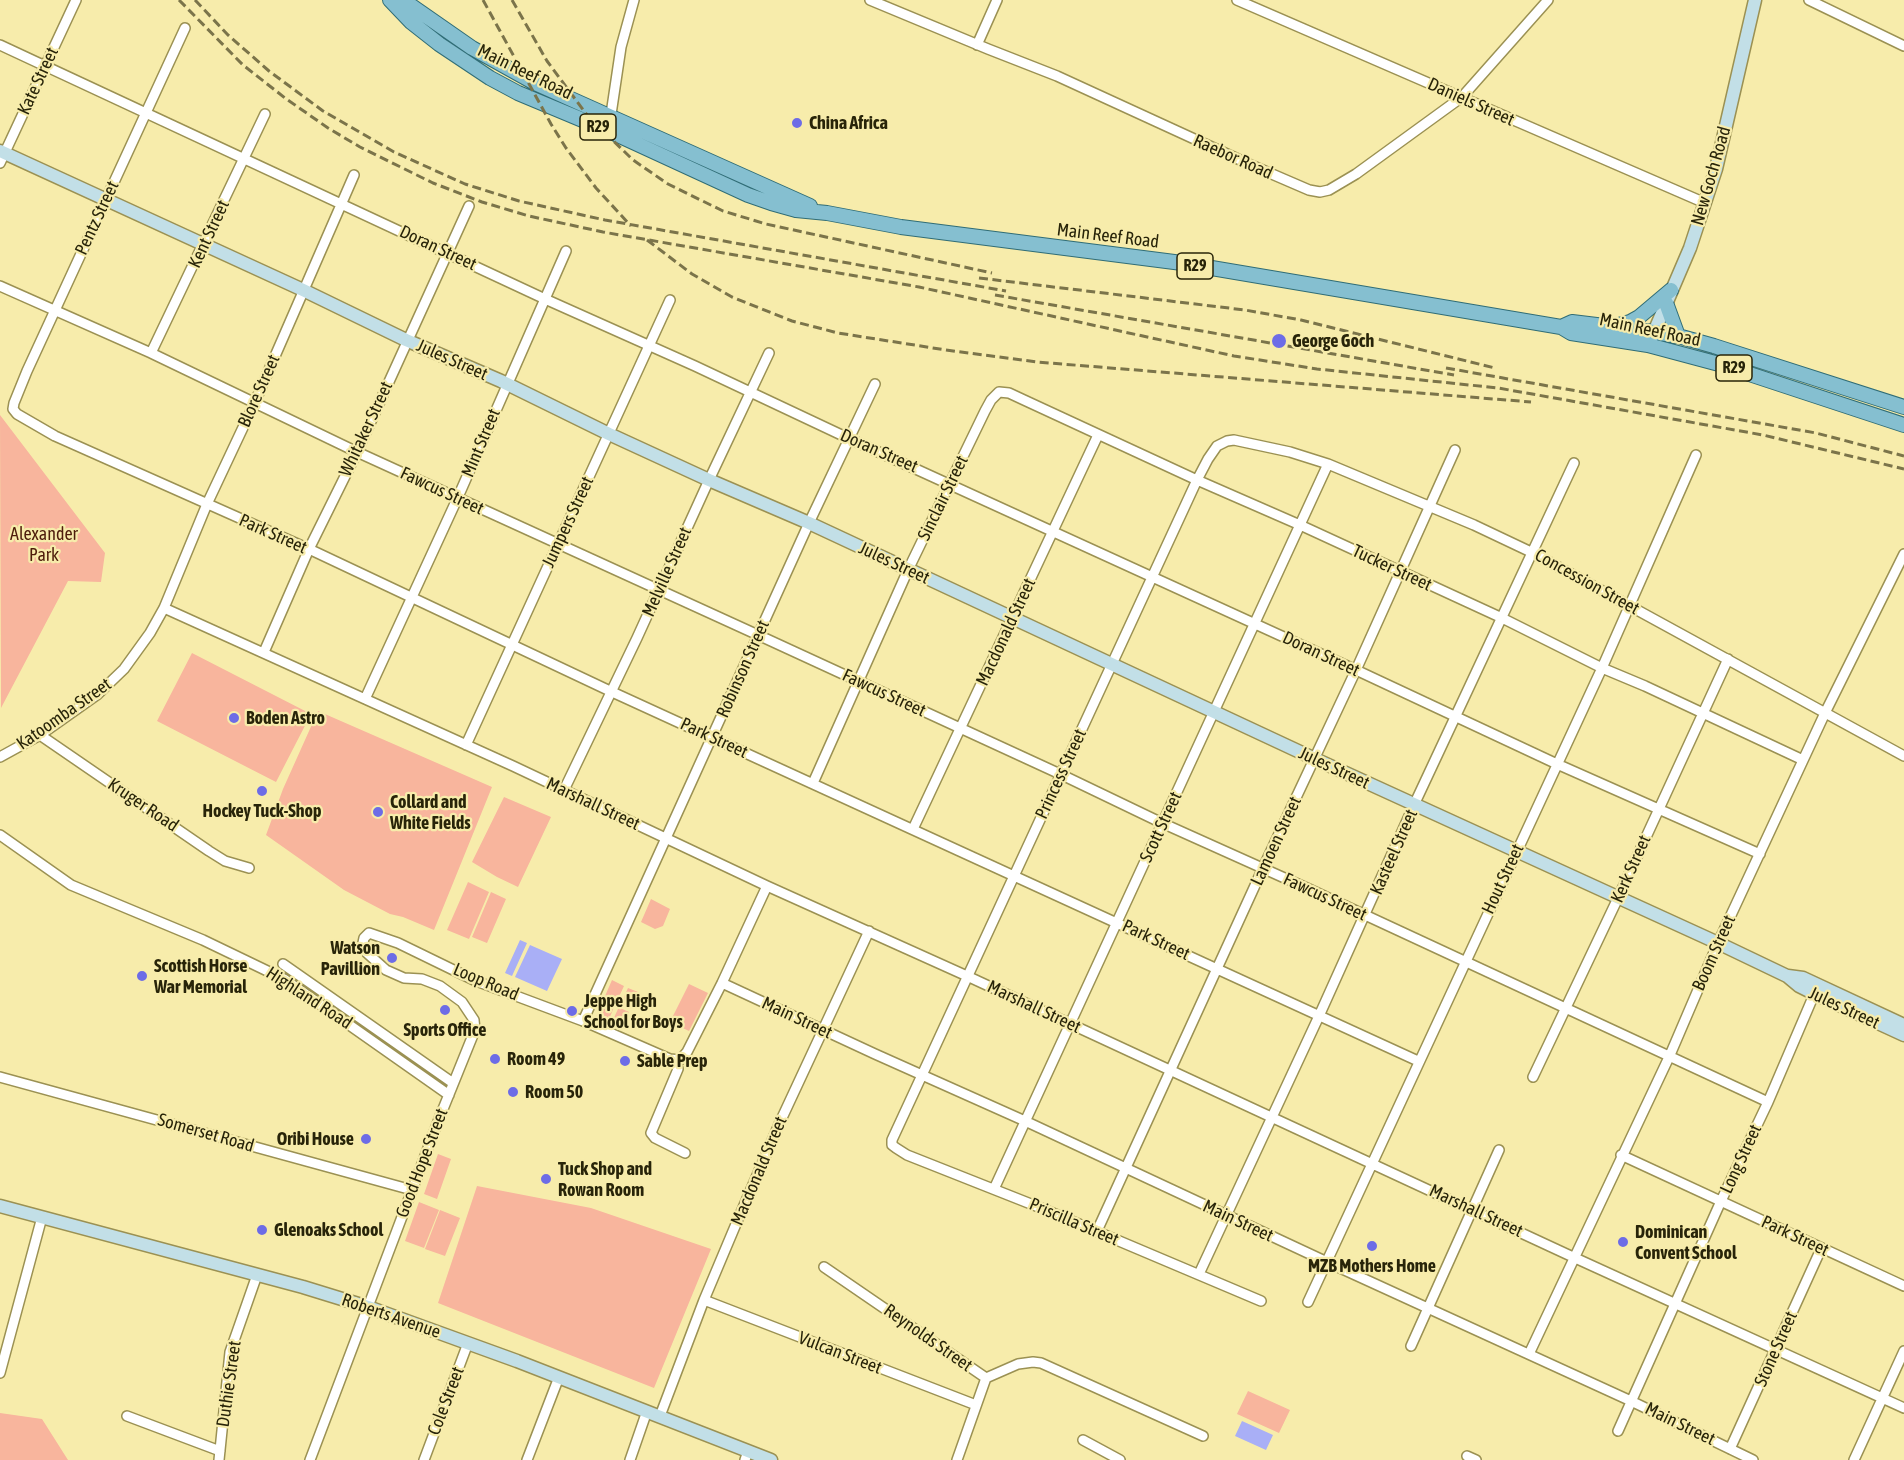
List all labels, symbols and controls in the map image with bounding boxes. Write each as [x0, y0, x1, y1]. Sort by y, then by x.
street label: Main Reef Road [474, 40, 576, 104]
street label: Kate Street [13, 44, 63, 118]
street label: Daniels Street [1424, 73, 1518, 131]
place label: China Africa [809, 112, 888, 134]
road number: R29 [580, 114, 616, 140]
marker: China Africa [790, 116, 804, 130]
street label: New Goch Road [1687, 124, 1735, 228]
street label: Raebor Road [1190, 130, 1276, 184]
street label: Pentz Street [70, 178, 124, 258]
street label: Kent Street [184, 197, 234, 271]
street label: Main Reef Road [1056, 219, 1160, 253]
street label: Doran Street [396, 221, 480, 275]
road number: R29 [1177, 253, 1213, 279]
street label: Main Reef Road [1597, 309, 1703, 351]
place label: George Goch [1292, 330, 1374, 352]
marker: George Goch [1270, 332, 1288, 350]
street label: Jules Street [413, 335, 491, 385]
street label: Blore Street [233, 351, 285, 431]
road number: R29 [1716, 355, 1752, 381]
street label: Whitaker Street [335, 378, 397, 480]
street label: Mint Street [457, 406, 505, 480]
street label: Doran Street [837, 424, 921, 478]
street label: Sinclair Street [913, 452, 973, 544]
street label: Fawcus Street [397, 462, 487, 520]
street label: Jumpers Street [538, 473, 598, 571]
street label: Park Street [236, 509, 310, 559]
park label: Alexander Park [10, 523, 78, 566]
street label: Melville Street [638, 524, 696, 620]
street label: Jules Street [855, 537, 933, 589]
street label: Tucker Street [1349, 540, 1435, 596]
street label: Concession Street [1531, 544, 1643, 620]
street label: Macdonald Street [972, 575, 1040, 689]
street label: Robinson Street [712, 617, 774, 721]
street label: Doran Street [1279, 627, 1363, 681]
street label: Fawcus Street [839, 664, 929, 722]
street label: Katoomba Street [13, 673, 115, 755]
place label: Boden Astro [246, 707, 325, 729]
marker: Boden Astro [227, 711, 241, 725]
street label: Park Street [677, 713, 751, 763]
street label: Princess Street [1031, 726, 1091, 822]
street label: Jules Street [1295, 742, 1373, 794]
street label: Marshall Street [543, 773, 643, 835]
street label: Kruger Road [104, 774, 182, 836]
marker: Hockey Tuck-Shop [255, 784, 269, 798]
street label: Scott Street [1135, 788, 1187, 866]
place label: Collard and White Fields [390, 791, 471, 834]
street label: Lamoen Street [1246, 793, 1306, 889]
place label: Hockey Tuck-Shop [202, 800, 322, 822]
marker: Collard and White Fields [371, 805, 385, 819]
street label: Kasteel Street [1366, 806, 1422, 898]
street label: Kerk Street [1607, 832, 1655, 906]
street label: Hout Street [1477, 841, 1529, 917]
street label: Fawcus Street [1280, 868, 1370, 926]
street label: Boom Street [1688, 912, 1740, 994]
street label: Park Street [1119, 915, 1193, 965]
place label: Watson Pavillion [321, 937, 380, 980]
marker: Watson Pavillion [385, 951, 399, 965]
place label: Scottish Horse War Memorial [154, 955, 247, 998]
street label: Loop Road [450, 959, 522, 1005]
street label: Highland Road [262, 962, 356, 1034]
marker: Scottish Horse War Memorial [135, 969, 149, 983]
street label: Marshall Street [984, 976, 1084, 1038]
street label: Jules Street [1805, 982, 1883, 1034]
place label: Jeppe High School for Boys [584, 990, 683, 1032]
street label: Main Street [758, 992, 836, 1044]
marker: Sports Office [438, 1003, 452, 1017]
marker: Jeppe High School for Boys [565, 1004, 579, 1018]
place label: Sports Office [404, 1019, 486, 1041]
place label: Room 49 [507, 1048, 565, 1070]
place label: Sable Prep [637, 1050, 708, 1072]
marker: Room 49 [488, 1052, 502, 1066]
marker: Sable Prep [618, 1054, 632, 1068]
place label: Room 50 [525, 1081, 583, 1103]
marker: Room 50 [506, 1085, 520, 1099]
street label: Good Hope Street [391, 1105, 453, 1221]
street label: Somerset Road [155, 1109, 257, 1157]
street label: Macdonald Street [726, 1113, 792, 1229]
street label: Long Street [1716, 1121, 1766, 1197]
place label: Oribi House [277, 1128, 354, 1150]
marker: Oribi House [359, 1132, 373, 1146]
place label: Tuck Shop and Rowan Room [558, 1158, 652, 1200]
marker: Tuck Shop and Rowan Room [539, 1172, 553, 1186]
street label: Marshall Street [1426, 1180, 1526, 1242]
street label: Priscilla Street [1026, 1193, 1122, 1251]
street label: Main Street [1199, 1195, 1277, 1247]
street label: Park Street [1758, 1211, 1832, 1261]
place label: Glenoaks School [274, 1219, 383, 1241]
place label: Dominican Convent School [1635, 1221, 1737, 1264]
marker: Glenoaks School [255, 1223, 269, 1237]
marker: Dominican Convent School [1616, 1235, 1630, 1249]
marker: MZB Mothers Home [1365, 1239, 1379, 1253]
place label: MZB Mothers Home [1308, 1255, 1436, 1277]
street label: Roberts Avenue [339, 1289, 443, 1343]
street label: Reynolds Street [880, 1300, 976, 1376]
street label: Stone Street [1750, 1308, 1802, 1390]
street label: Vulcan Street [795, 1327, 885, 1379]
street label: Duthie Street [212, 1339, 246, 1429]
street label: Cole Street [423, 1364, 469, 1438]
street label: Main Street [1641, 1398, 1719, 1450]

